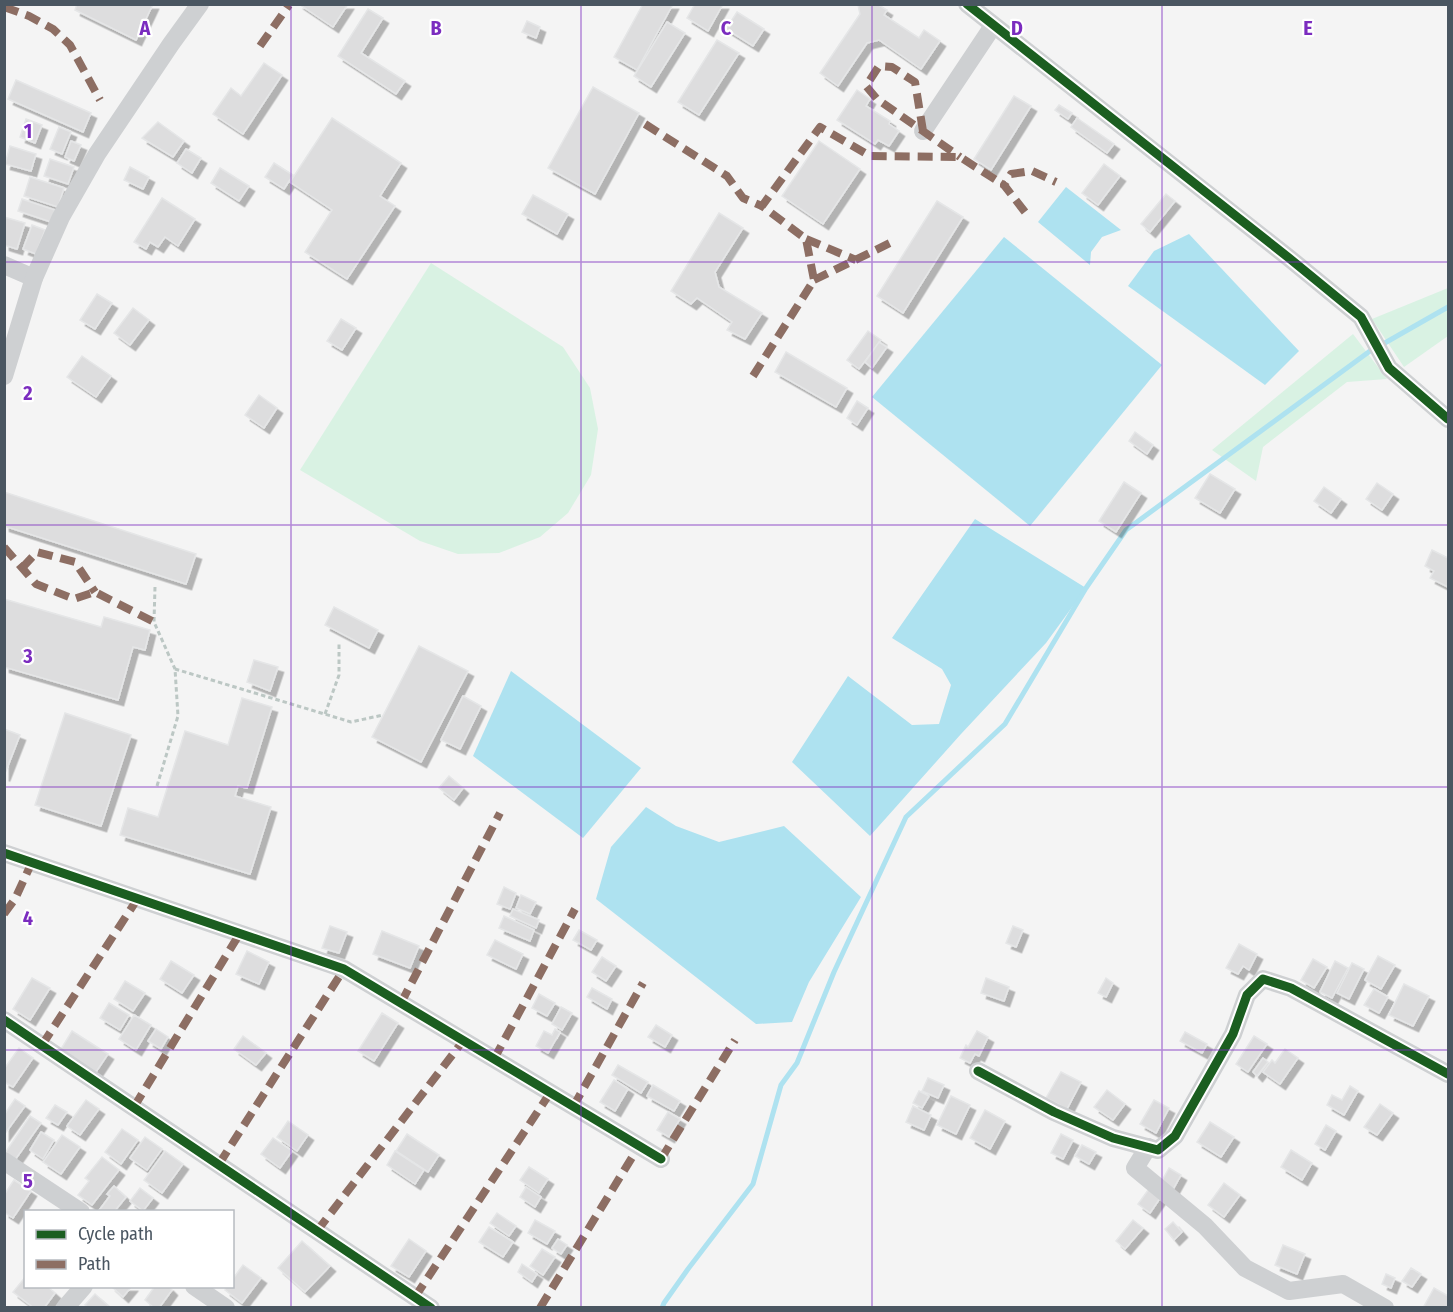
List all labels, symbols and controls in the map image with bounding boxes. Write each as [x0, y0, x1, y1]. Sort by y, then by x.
text: A [139, 16, 152, 40]
text: B [430, 16, 442, 40]
text: C [721, 16, 732, 40]
text: D [1011, 16, 1023, 40]
text: E [1303, 16, 1313, 40]
text: 1 [24, 119, 32, 143]
text: 2 [22, 381, 33, 405]
text: 3 [22, 644, 33, 668]
text: 4 [23, 906, 33, 930]
text: 5 [23, 1169, 33, 1193]
legend [24, 1210, 234, 1288]
text: Cycle path [78, 1223, 153, 1245]
text: Path [78, 1253, 111, 1275]

